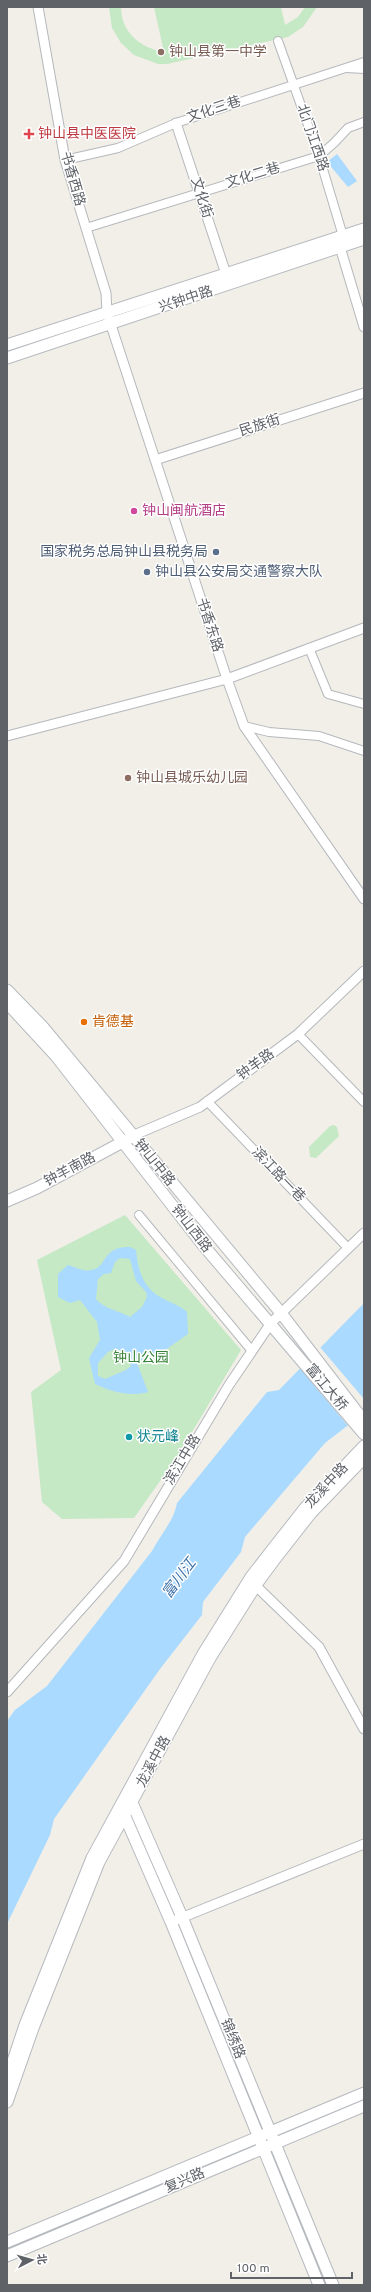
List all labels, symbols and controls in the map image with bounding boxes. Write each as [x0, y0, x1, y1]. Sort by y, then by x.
place label: 钟山县第一中学 [169, 43, 267, 61]
marker: 钟山县第一中学 [156, 47, 166, 57]
street label: 文化三巷 [184, 92, 243, 127]
street label: 北门江西路 [293, 102, 332, 174]
place label: 钟山县中医医院 [38, 126, 136, 143]
marker: 钟山县中医医院 [23, 128, 35, 140]
street label: 书香西路 [56, 150, 88, 208]
street label: 文化二巷 [223, 159, 282, 192]
street label: 文化街 [186, 175, 217, 221]
street label: 兴钟中路 [157, 283, 215, 317]
street label: 民族街 [237, 411, 283, 441]
place label: 钟山闽航酒店 [142, 503, 226, 520]
marker: 钟山闽航酒店 [129, 506, 139, 516]
place label: 国家税务总局钟山县税务局 [40, 543, 208, 561]
marker: 国家税务总局钟山县税务局 [211, 547, 221, 557]
place label: 钟山县公安局交通警察大队 [155, 563, 323, 581]
marker: 钟山县公安局交通警察大队 [142, 567, 152, 577]
street label: 书香东路 [192, 596, 226, 654]
place label: 钟山县城乐幼儿园 [136, 770, 248, 787]
marker: 钟山县城乐幼儿园 [123, 773, 133, 783]
place label: 肯德基 [92, 1013, 134, 1031]
marker: 肯德基 [79, 1017, 89, 1027]
street label: 钟羊路 [234, 1046, 278, 1084]
street label: 钟山中路 [130, 1136, 178, 1190]
street label: 滨江路一巷 [248, 1144, 308, 1206]
street label: 钟羊南路 [41, 1149, 99, 1191]
street label: 钟山西路 [167, 1202, 215, 1256]
park label: 钟山公园 [113, 1350, 169, 1367]
street label: 富江大桥 [301, 1361, 351, 1415]
place label: 状元峰 [137, 1428, 179, 1446]
marker: 状元峰 [124, 1432, 134, 1442]
street label: 滨江中路 [161, 1432, 205, 1488]
street label: 龙溪中路 [301, 1459, 352, 1512]
water label: 富川江 [159, 1554, 202, 1603]
street label: 龙溪中路 [132, 1733, 175, 1791]
street label: 锦绣路 [216, 2016, 248, 2062]
street label: 复兴路 [162, 2165, 208, 2197]
north arrow [12, 2240, 52, 2280]
text: 北 [33, 2253, 48, 2265]
scale bar [231, 2254, 352, 2280]
text: 100 m [237, 2261, 270, 2277]

